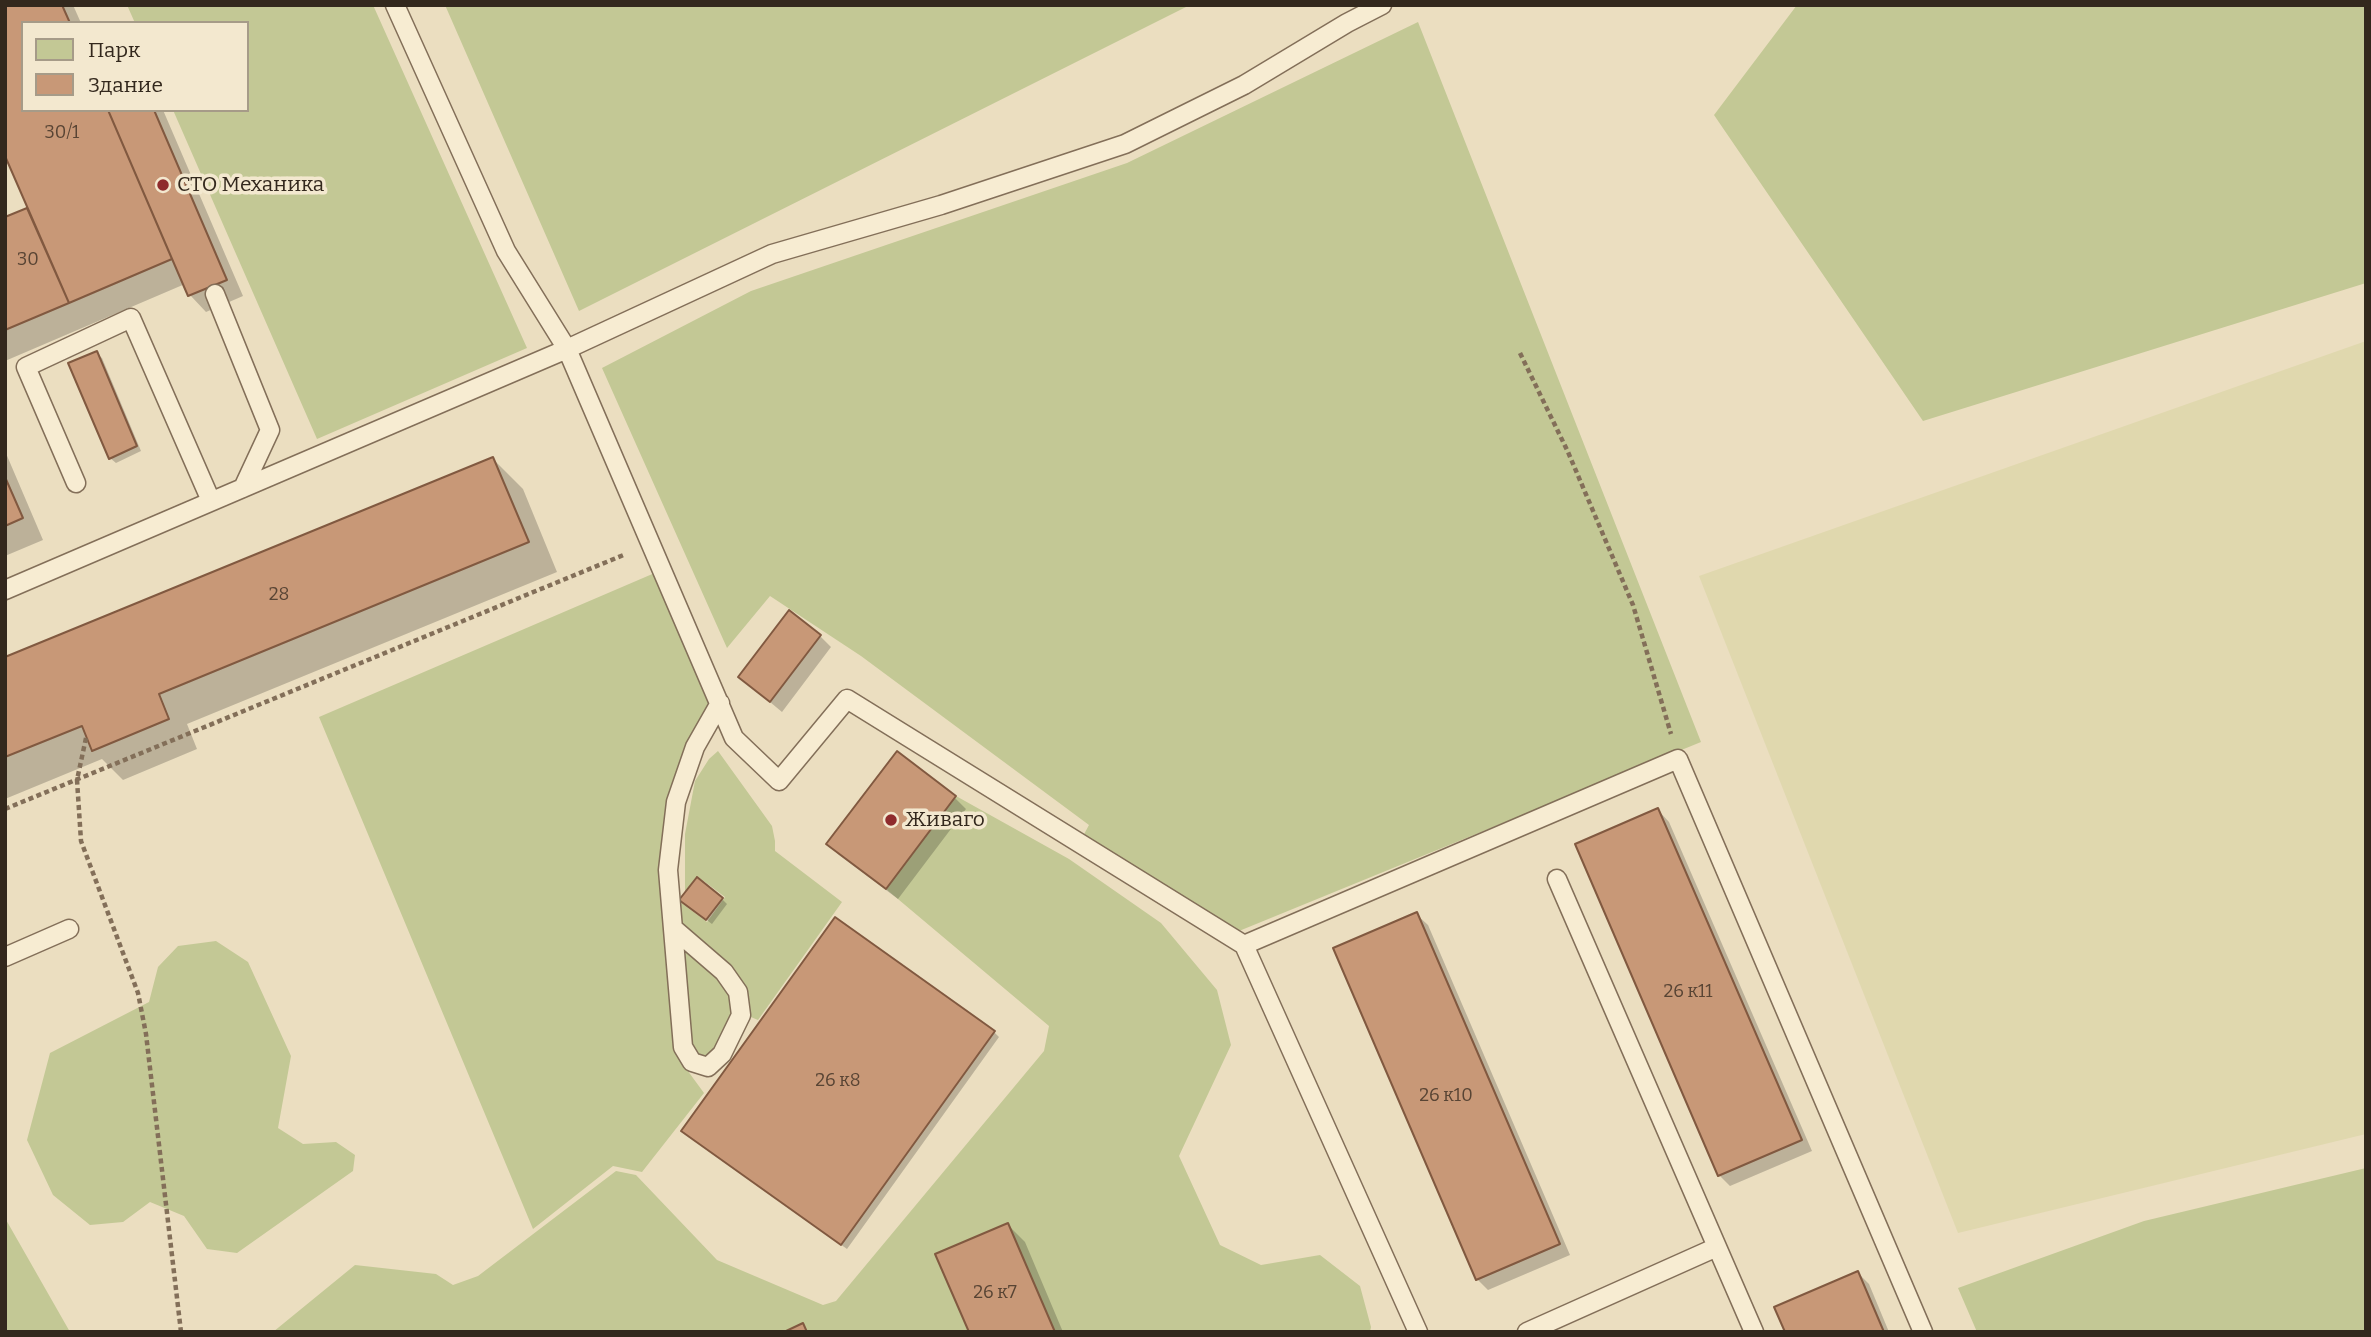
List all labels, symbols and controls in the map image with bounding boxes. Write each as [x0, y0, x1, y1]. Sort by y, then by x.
legend [21, 21, 248, 112]
text: Парк [88, 37, 140, 63]
text: Здание [88, 72, 163, 98]
house number: 30/1 [45, 122, 79, 144]
place label: СТО Механика [177, 172, 324, 198]
marker: СТО Механика [155, 177, 171, 193]
house number: 30 [17, 249, 39, 271]
house number: 28 [269, 584, 289, 606]
place label: Живаго [905, 807, 985, 833]
marker: Живаго [883, 812, 899, 828]
house number: 26 к11 [1663, 981, 1713, 1003]
house number: 26 к8 [815, 1070, 861, 1092]
house number: 26 к10 [1419, 1085, 1473, 1107]
house number: 26 к7 [973, 1282, 1017, 1304]

